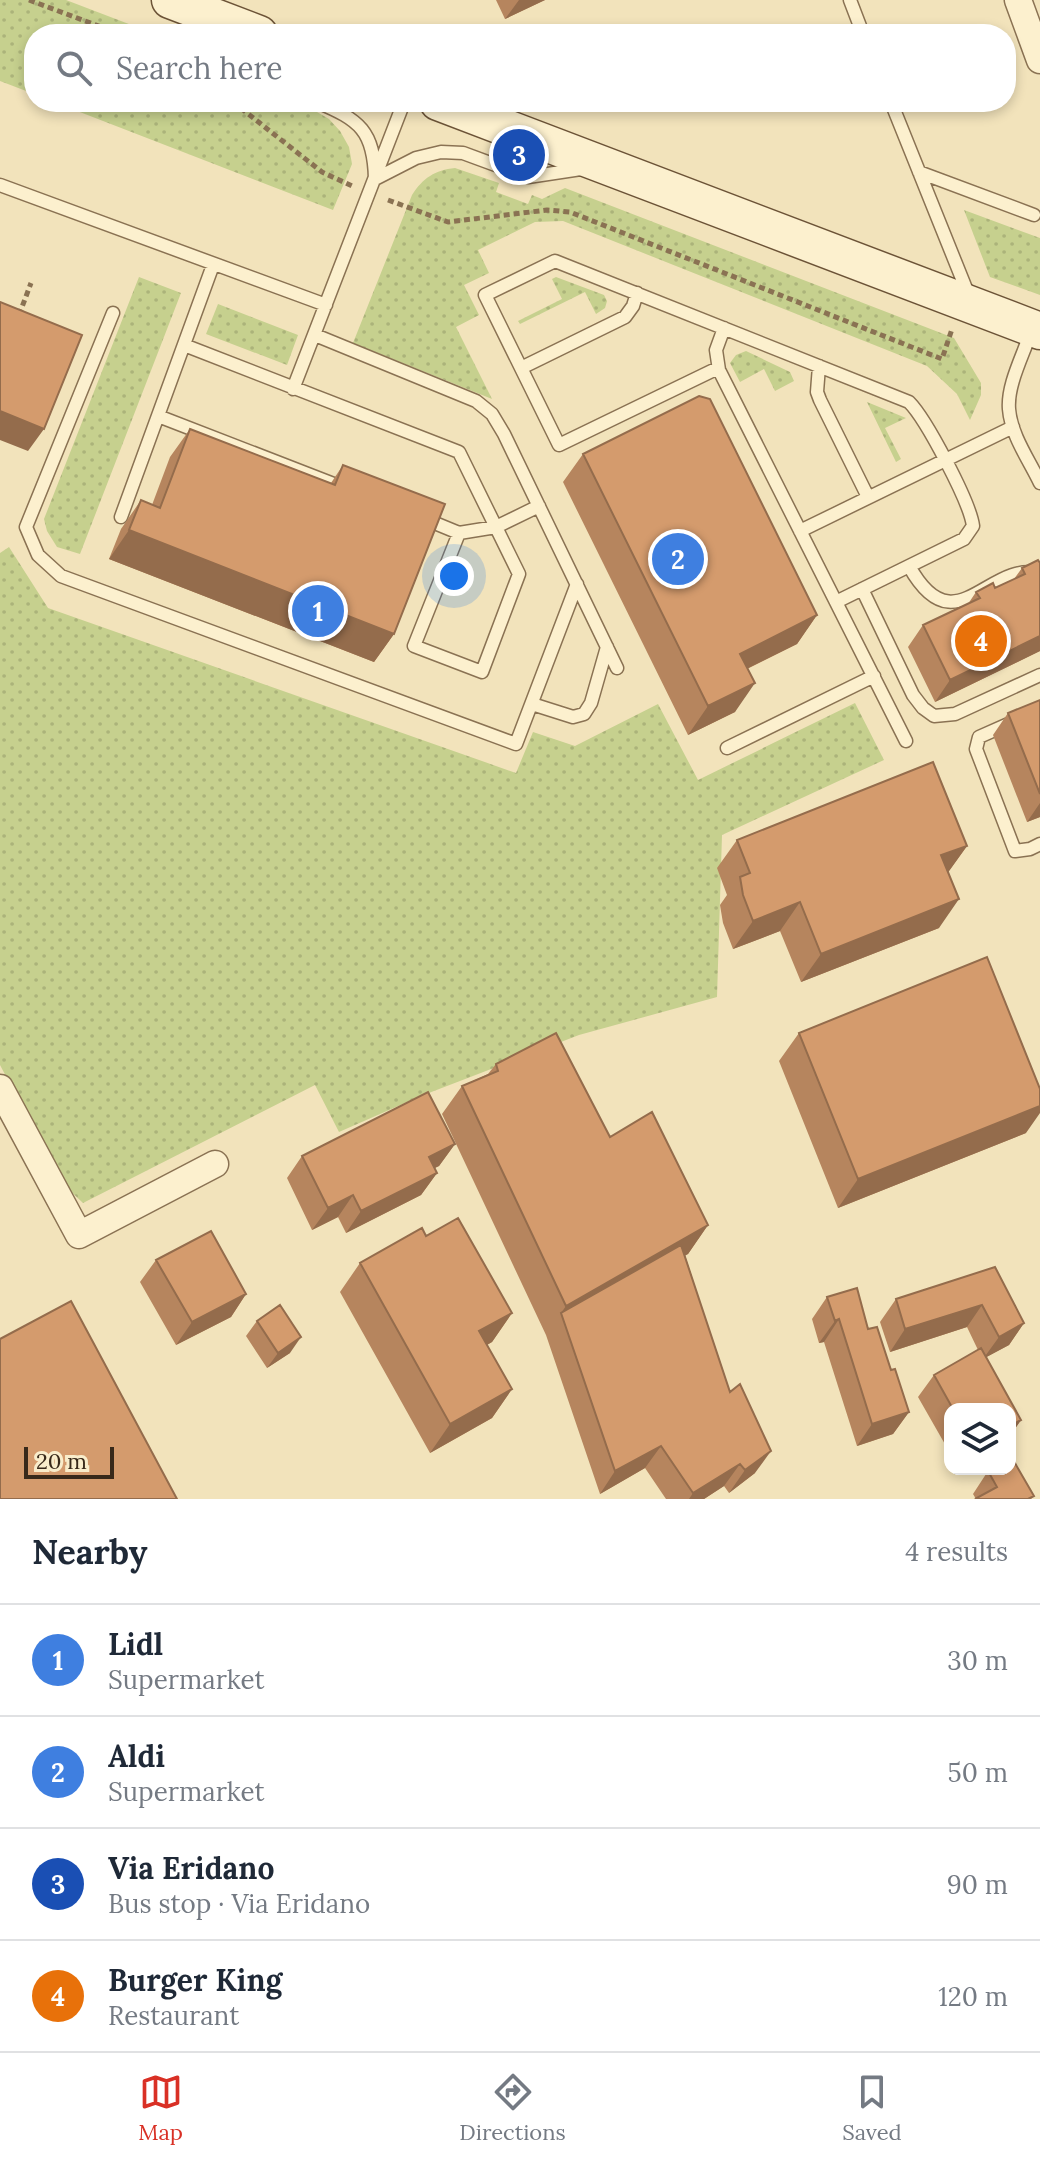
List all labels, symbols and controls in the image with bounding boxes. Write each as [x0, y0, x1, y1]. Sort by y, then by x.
search box [24, 24, 1016, 112]
icon: search [52, 46, 96, 90]
text: Search here [116, 49, 283, 87]
pin: 3 [493, 125, 545, 185]
pin: 2 [652, 529, 704, 589]
your location [434, 556, 474, 596]
pin: 1 [292, 581, 344, 641]
pin: 4 [955, 611, 1007, 671]
map controls [944, 1403, 1016, 1475]
button: layers [944, 1403, 1016, 1475]
scale bar [24, 1443, 114, 1479]
text: 20 m [36, 1447, 87, 1475]
text: Nearby [32, 1530, 148, 1573]
text: 4 results [905, 1535, 1008, 1568]
text: Lidl [108, 1625, 163, 1663]
text: 1 [53, 1644, 63, 1677]
text: 30 m [947, 1644, 1008, 1677]
text: Supermarket [108, 1663, 265, 1696]
text: Aldi [108, 1737, 165, 1775]
text: 2 [51, 1756, 65, 1789]
text: 50 m [948, 1756, 1008, 1789]
text: Supermarket [108, 1775, 265, 1808]
text: Via Eridano [108, 1849, 274, 1887]
text: 3 [51, 1868, 65, 1901]
text: 90 m [947, 1868, 1008, 1901]
text: Bus stop · Via Eridano [108, 1887, 370, 1920]
text: Burger King [108, 1961, 282, 1999]
text: 4 [51, 1980, 65, 2013]
text: 120 m [938, 1980, 1008, 2013]
text: Restaurant [108, 1999, 239, 2032]
tab: Map [138, 2070, 183, 2146]
tab: Directions [459, 2070, 566, 2146]
tab: Saved [842, 2070, 902, 2146]

